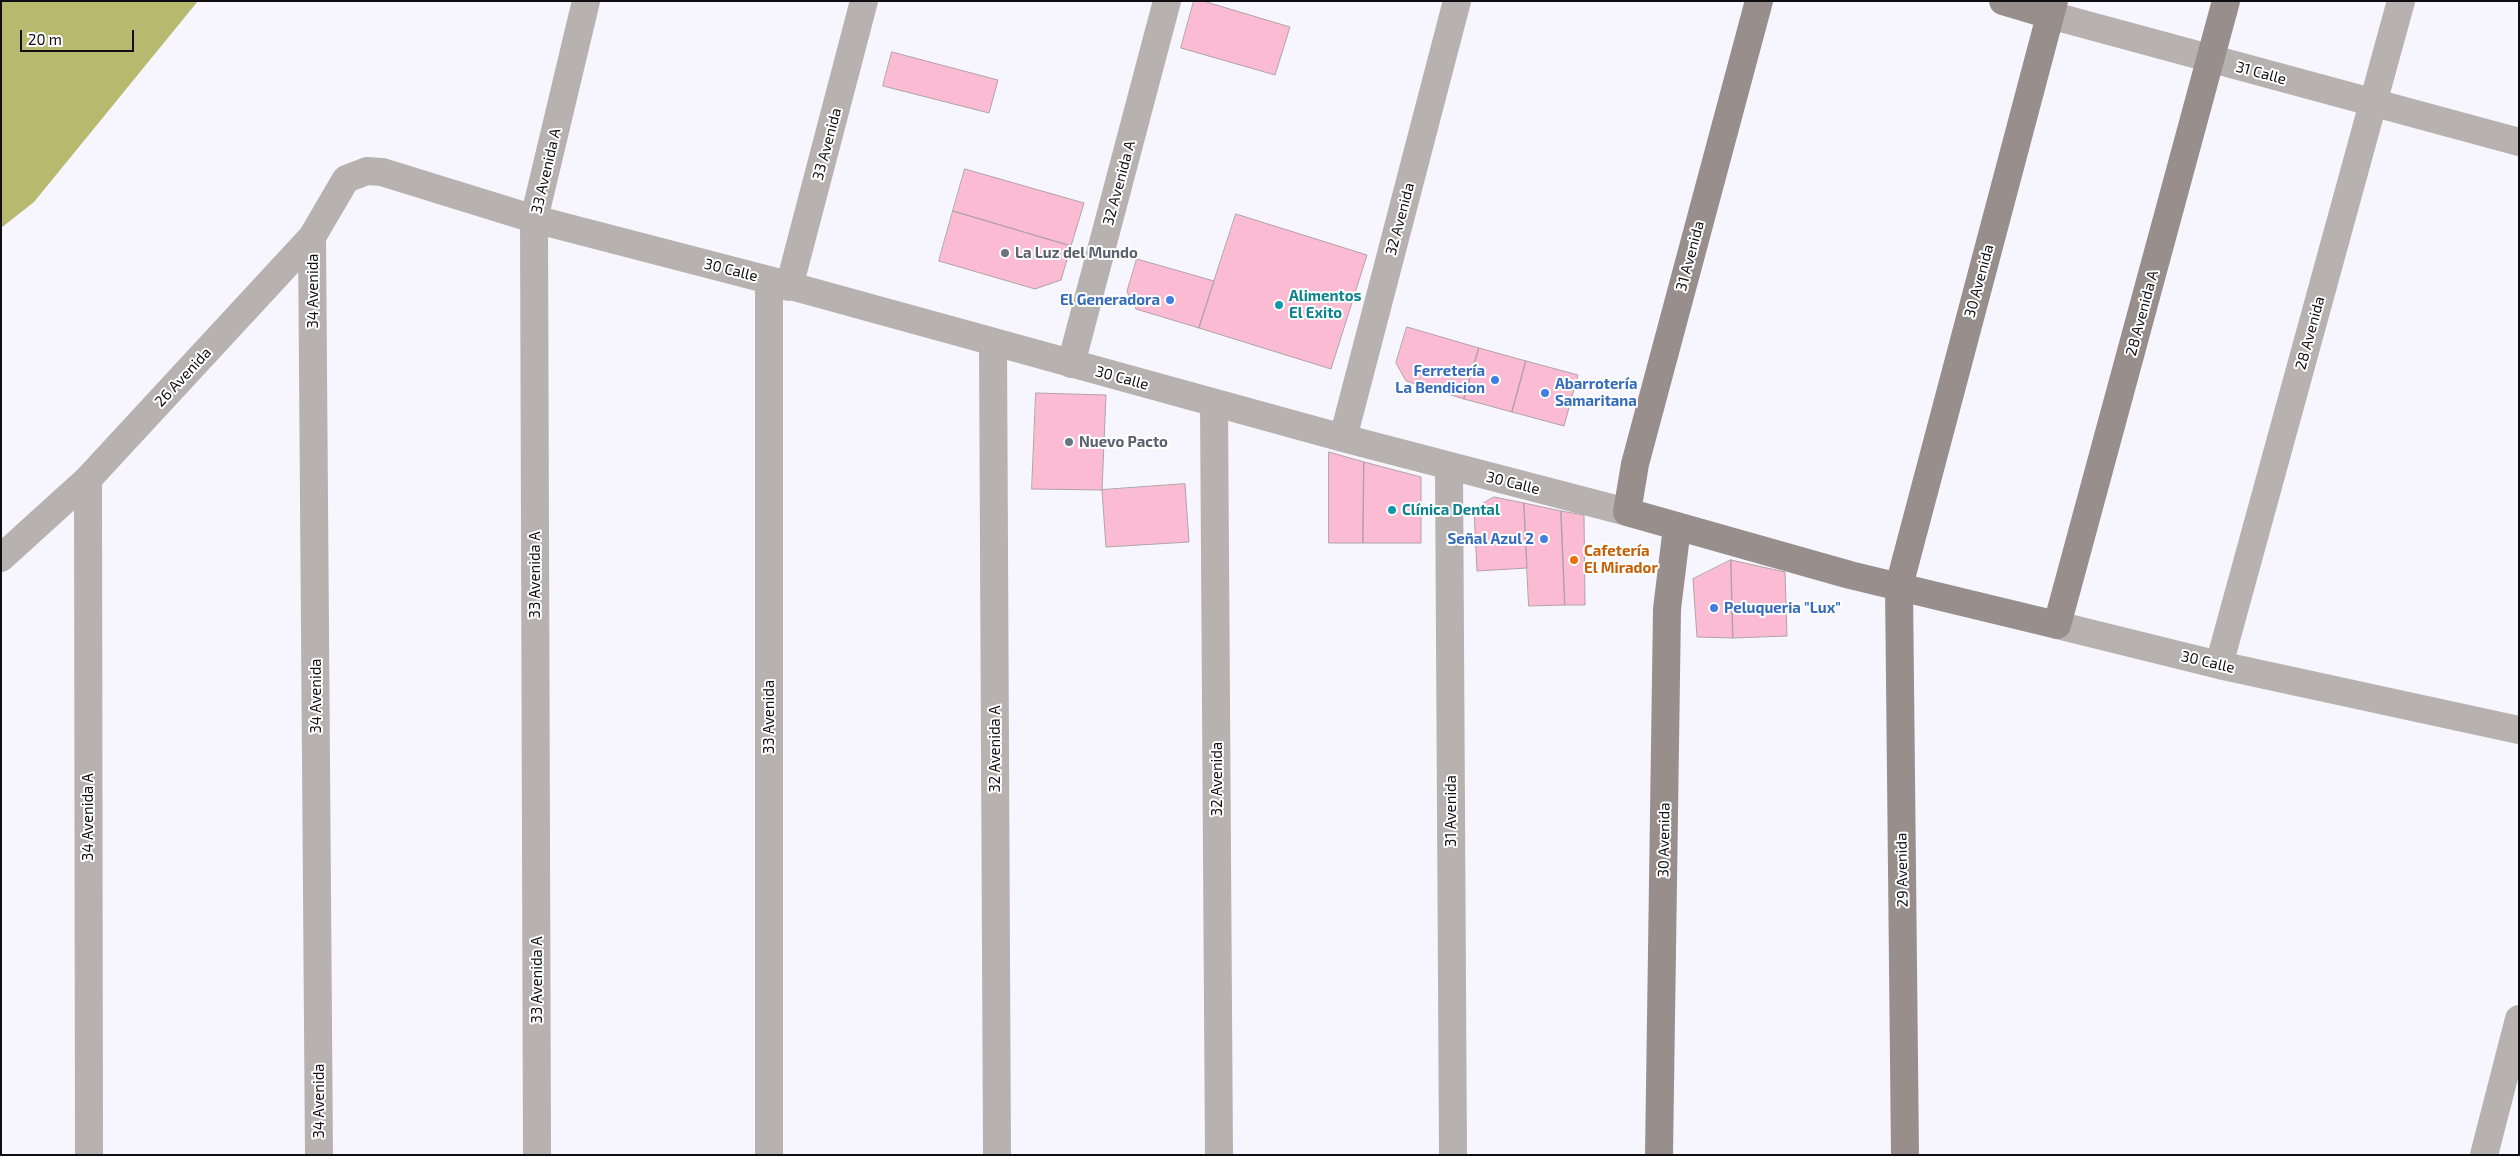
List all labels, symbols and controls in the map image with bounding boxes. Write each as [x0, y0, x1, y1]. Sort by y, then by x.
scale bar [22, 20, 136, 52]
text: 20 m [28, 30, 62, 48]
street label: 31 Calle [2234, 58, 2288, 88]
street label: 33 Avenida [809, 106, 845, 182]
street label: 33 Avenida A [527, 127, 565, 215]
street label: 32 Avenida A [1099, 139, 1139, 227]
street label: 32 Avenida [1382, 181, 1418, 257]
street label: 31 Avenida [1672, 219, 1708, 293]
street label: 30 Avenida [1961, 242, 1997, 320]
place label: La Luz del Mundo [1015, 244, 1138, 262]
marker: La Luz del Mundo [999, 247, 1011, 259]
street label: 34 Avenida [304, 253, 322, 329]
street label: 30 Calle [702, 255, 760, 285]
street label: 28 Avenida A [2122, 268, 2162, 358]
place label: Alimentos El Exito [1289, 287, 1362, 322]
place label: El Generadora [1060, 291, 1160, 309]
marker: El Generadora [1164, 294, 1176, 306]
street label: 28 Avenida [2292, 294, 2328, 372]
marker: Alimentos El Exito [1273, 299, 1285, 311]
street label: 26 Avenida [151, 344, 215, 410]
street label: 30 Calle [1093, 362, 1151, 394]
place label: Ferretería La Bendicion [1395, 362, 1485, 397]
marker: Ferretería La Bendicion [1489, 374, 1501, 386]
place label: Abarrotería Samaritana [1555, 375, 1637, 410]
marker: Abarrotería Samaritana [1539, 387, 1551, 399]
place label: Nuevo Pacto [1079, 433, 1168, 451]
marker: Nuevo Pacto [1063, 436, 1075, 448]
street label: 30 Calle [1484, 468, 1542, 498]
place label: Clínica Dental [1402, 501, 1500, 519]
marker: Clínica Dental [1386, 504, 1398, 516]
place label: Señal Azul 2 [1448, 530, 1534, 548]
street label: 33 Avenida A [526, 532, 544, 618]
marker: Señal Azul 2 [1538, 533, 1550, 545]
place label: Cafetería El Mirador [1584, 542, 1658, 577]
marker: Cafetería El Mirador [1568, 554, 1580, 566]
place label: Peluqueria "Lux" [1724, 599, 1841, 617]
marker: Peluqueria "Lux" [1708, 602, 1720, 614]
street label: 30 Calle [2179, 647, 2237, 677]
street label: 34 Avenida [307, 658, 325, 734]
street label: 33 Avenida [760, 680, 778, 754]
street label: 32 Avenida A [986, 706, 1004, 792]
street label: 32 Avenida [1208, 742, 1226, 816]
street label: 34 Avenida A [79, 773, 97, 861]
street label: 31 Avenida [1442, 775, 1460, 847]
street label: 30 Avenida [1654, 802, 1674, 878]
street label: 29 Avenida [1892, 833, 1912, 907]
street label: 33 Avenida A [528, 937, 546, 1023]
street label: 34 Avenida [310, 1063, 328, 1139]

